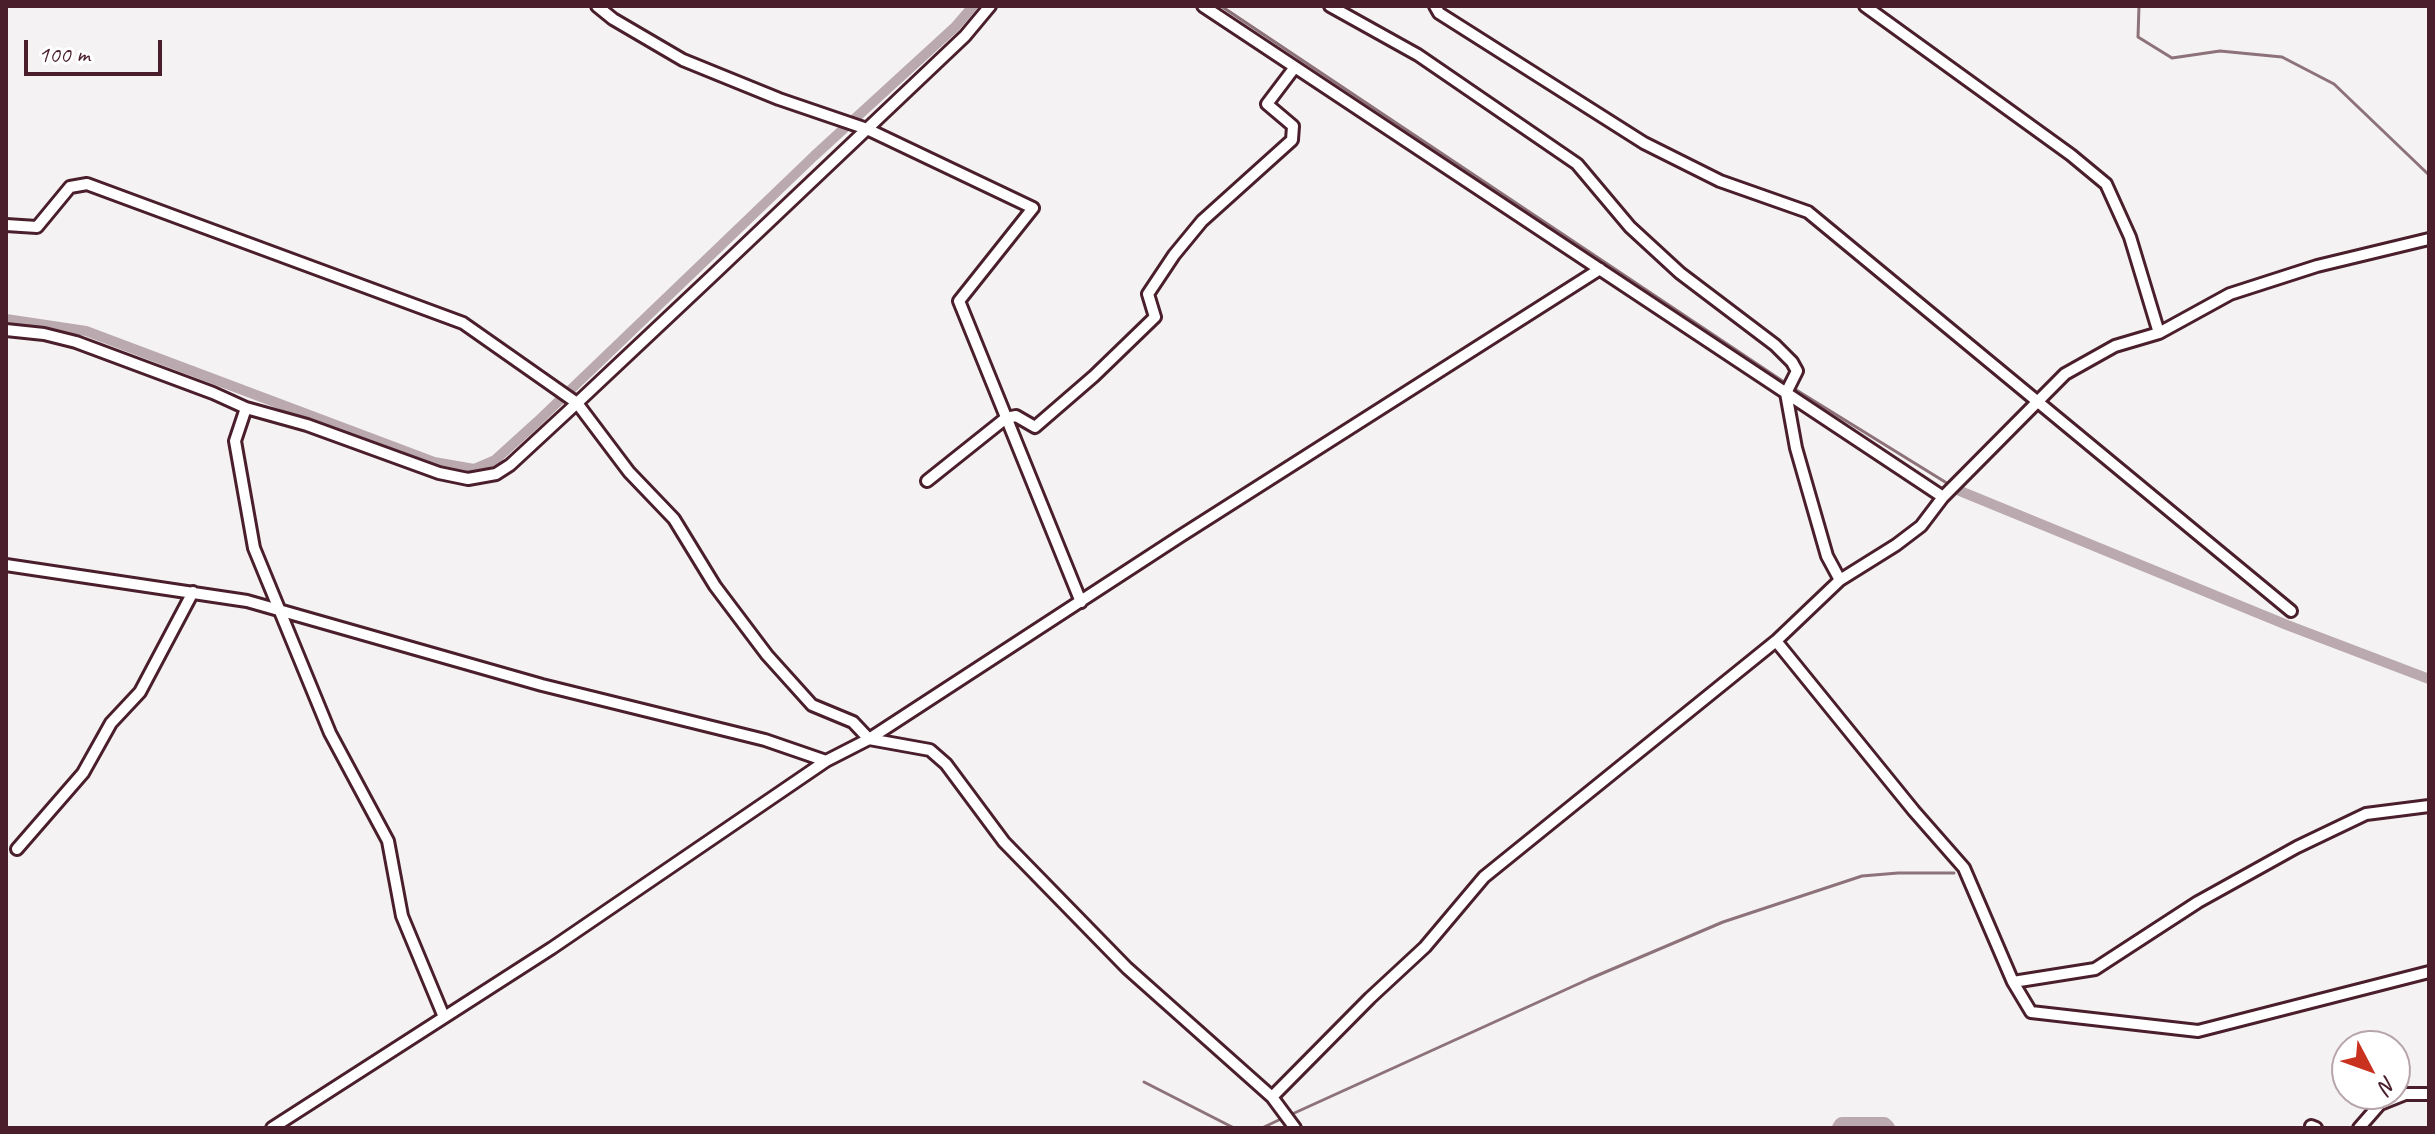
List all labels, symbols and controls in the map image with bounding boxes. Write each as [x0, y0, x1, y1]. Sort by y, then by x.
scale bar [28, 24, 166, 74]
text: 100 m [38, 39, 90, 69]
north arrow [2331, 1030, 2411, 1110]
text: N [2373, 1070, 2403, 1099]

